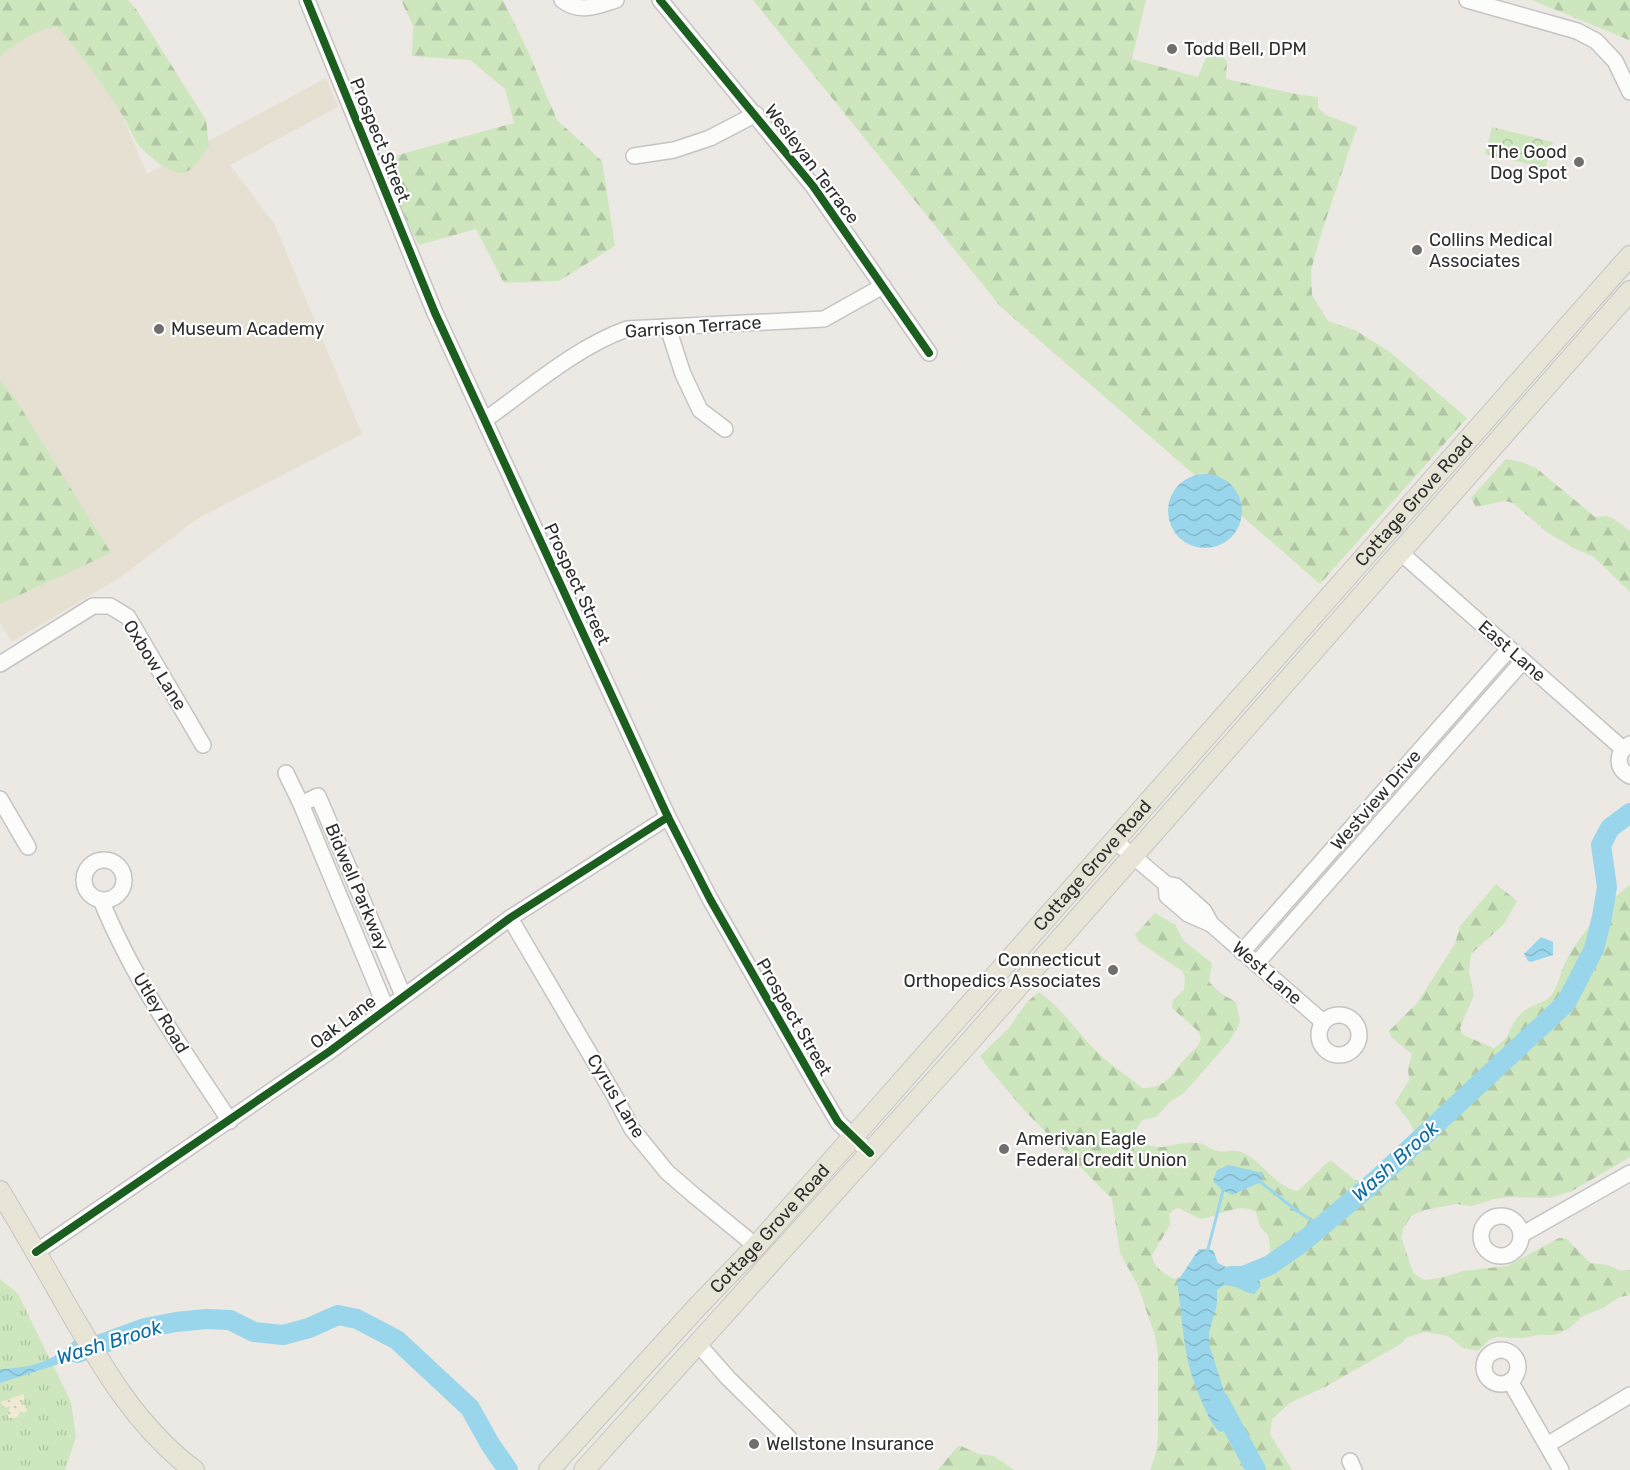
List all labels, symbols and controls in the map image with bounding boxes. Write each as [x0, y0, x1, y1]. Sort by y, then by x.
place label: Todd Bell, DPM [1184, 38, 1307, 60]
marker: Todd Bell, DPM [1165, 42, 1179, 56]
street label: Prospect Street [345, 75, 415, 205]
street label: Wesleyan Terrace [760, 100, 864, 228]
place label: The Good Dog Spot [1488, 141, 1567, 184]
marker: The Good Dog Spot [1572, 155, 1586, 169]
place label: Collins Medical Associates [1429, 229, 1553, 272]
marker: Collins Medical Associates [1410, 243, 1424, 257]
street label: Garrison Terrace [624, 311, 762, 343]
place label: Museum Academy [171, 318, 324, 340]
marker: Museum Academy [152, 322, 166, 336]
street label: Cottage Grove Road [1350, 431, 1478, 571]
street label: Prospect Street [539, 520, 615, 648]
street label: Oxbow Lane [119, 616, 191, 714]
street label: East Lane [1474, 616, 1550, 686]
street label: Westview Drive [1326, 745, 1426, 855]
street label: Cottage Grove Road [1029, 795, 1156, 935]
street label: Bidwell Parkway [320, 820, 394, 954]
street label: West Lane [1227, 937, 1307, 1009]
place label: Connecticut Orthopedics Associates [904, 949, 1101, 992]
street label: Prospect Street [751, 954, 837, 1080]
marker: Connecticut Orthopedics Associates [1106, 963, 1120, 977]
street label: Utley Road [128, 969, 194, 1057]
street label: Oak Lane [306, 990, 380, 1054]
street label: Cyrus Lane [582, 1050, 650, 1142]
water label: Wash Brook [1346, 1115, 1444, 1206]
place label: Amerivan Eagle Federal Credit Union [1016, 1128, 1187, 1171]
marker: Amerivan Eagle Federal Credit Union [997, 1142, 1011, 1156]
street label: Cottage Grove Road [705, 1160, 834, 1298]
water label: Wash Brook [53, 1314, 165, 1369]
place label: Wellstone Insurance [766, 1433, 934, 1455]
marker: Wellstone Insurance [747, 1437, 761, 1451]

